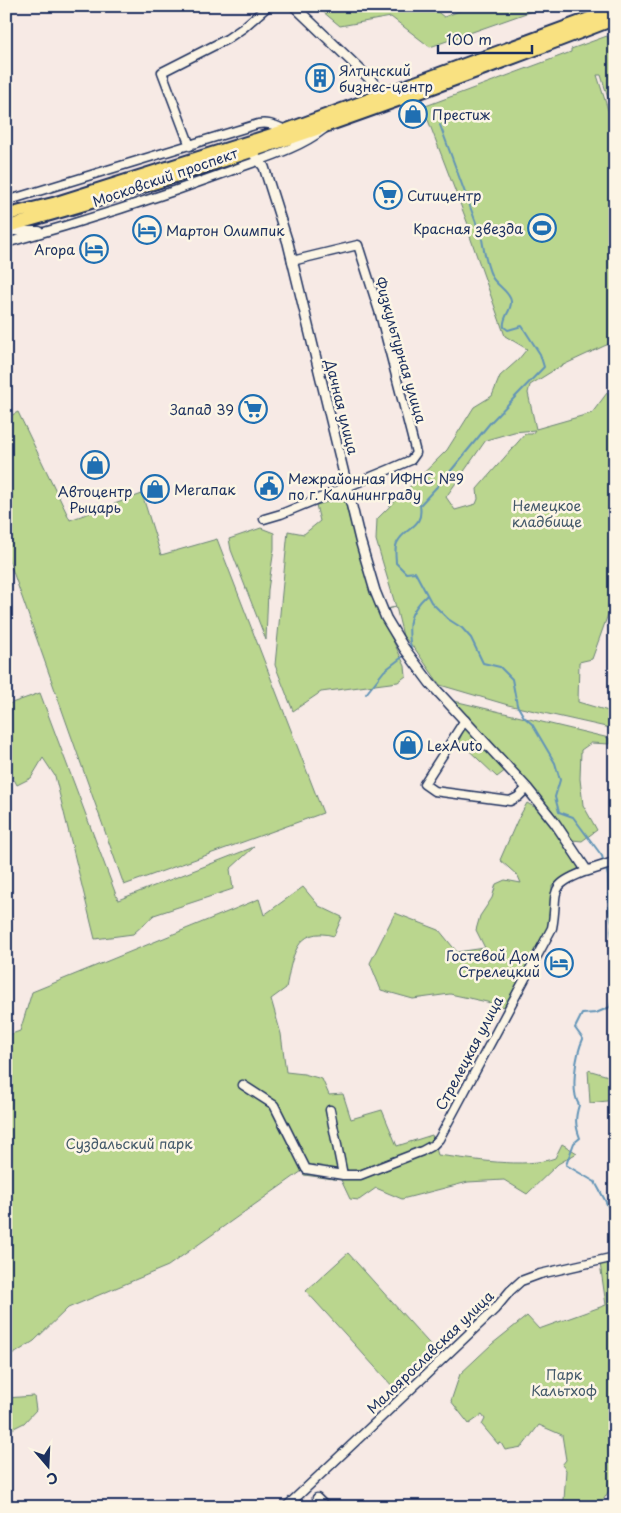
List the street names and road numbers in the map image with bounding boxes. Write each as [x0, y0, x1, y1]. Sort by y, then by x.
street label: Московский проспект [89, 142, 241, 212]
street label: Физкультурная улица [370, 274, 432, 426]
street label: Дачная улица [320, 356, 364, 457]
street label: Стрелецкая улица [430, 992, 508, 1114]
street label: Малоярославская улица [362, 1285, 498, 1418]

